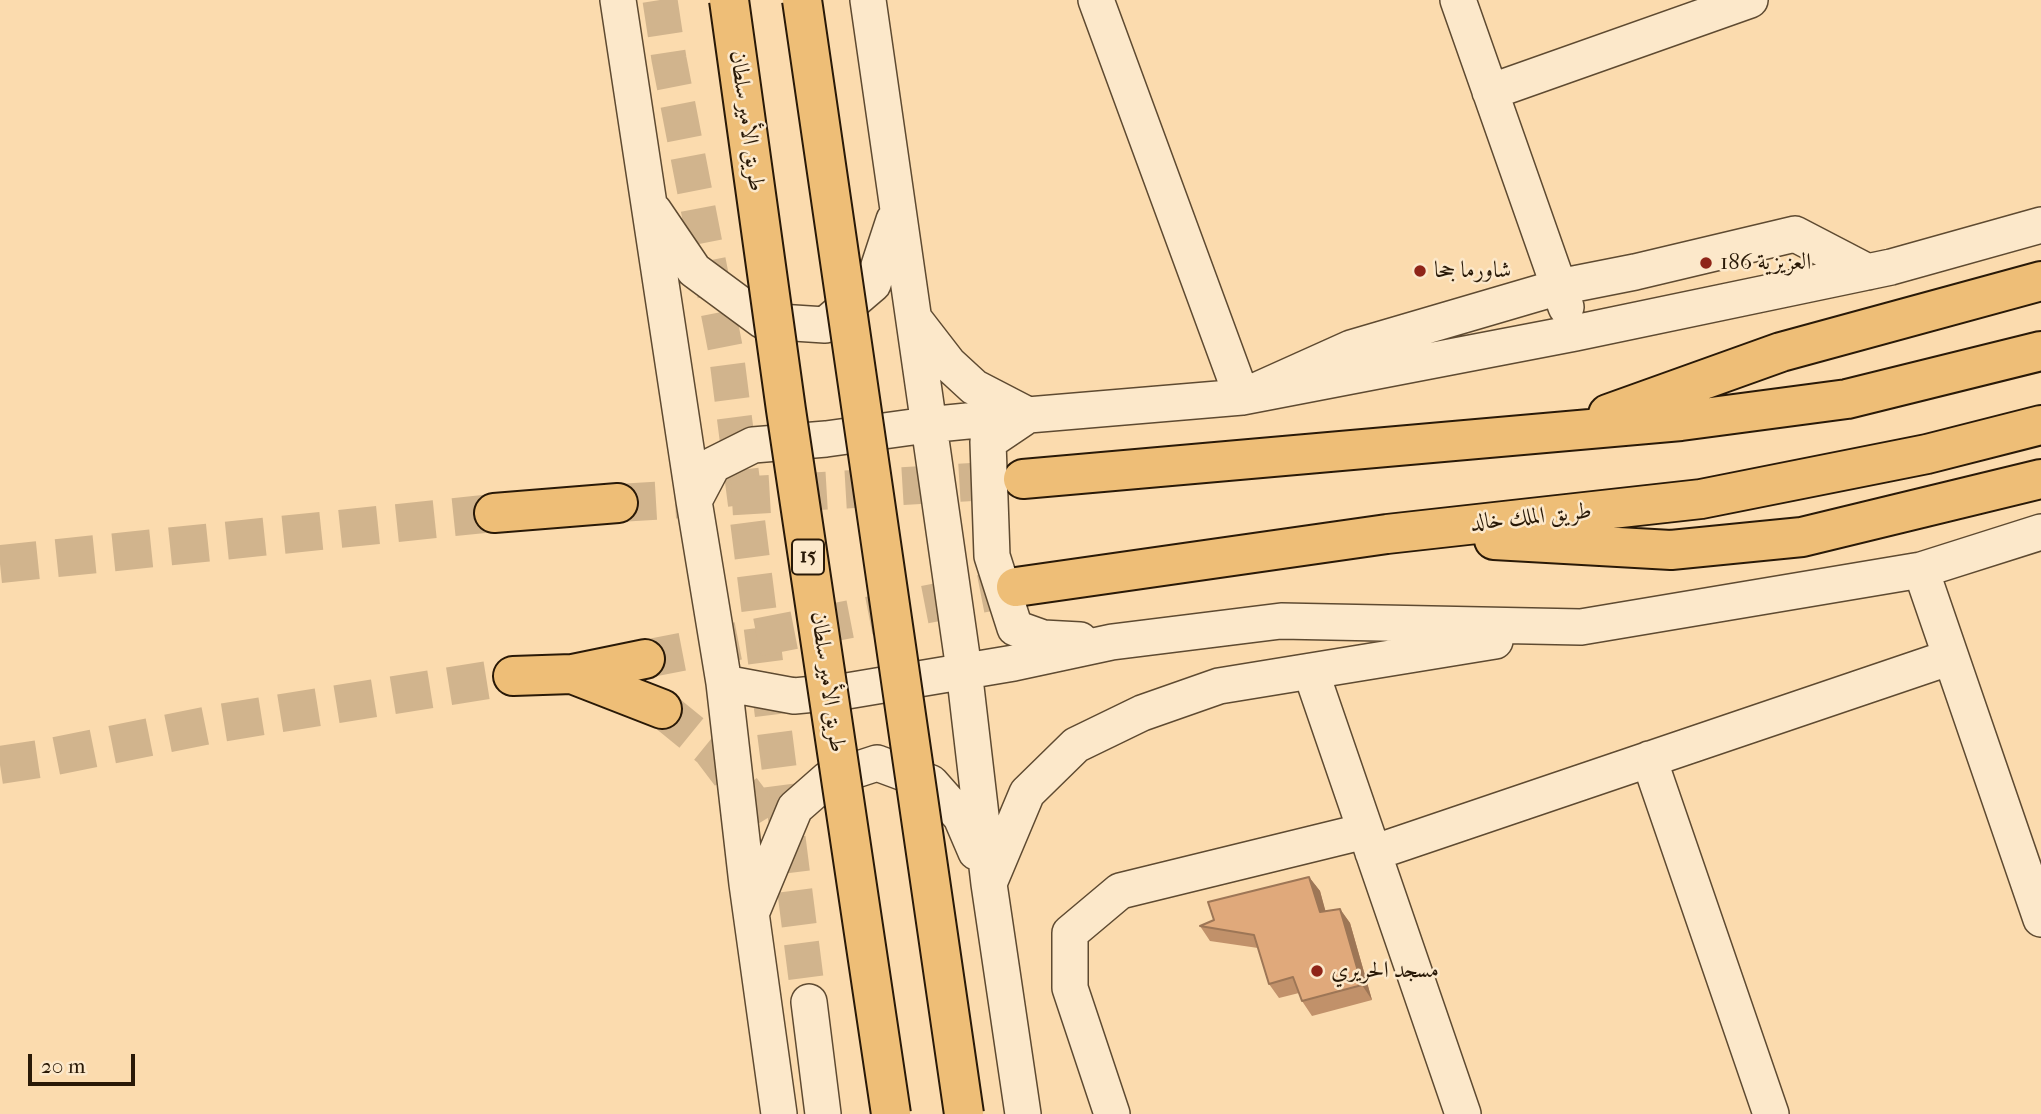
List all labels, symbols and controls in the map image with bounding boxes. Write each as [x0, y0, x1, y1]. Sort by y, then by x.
street label: طريق الأمير سلطان [722, 49, 770, 193]
place label: العزيزية 186 [1720, 249, 1811, 277]
marker: العزيزية 186 [1698, 255, 1714, 271]
place label: شاورما جحا [1434, 257, 1511, 285]
marker: شاورما جحا [1412, 263, 1428, 279]
street label: طريق الملك خالد [1469, 498, 1593, 538]
road number: 15 [792, 540, 824, 574]
street label: طريق الأمير سلطان [803, 610, 851, 754]
place label: مسجد الحريري [1331, 957, 1439, 985]
marker: مسجد الحريري [1309, 963, 1325, 979]
scale bar [32, 1040, 138, 1084]
text: 20 m [41, 1054, 85, 1078]

